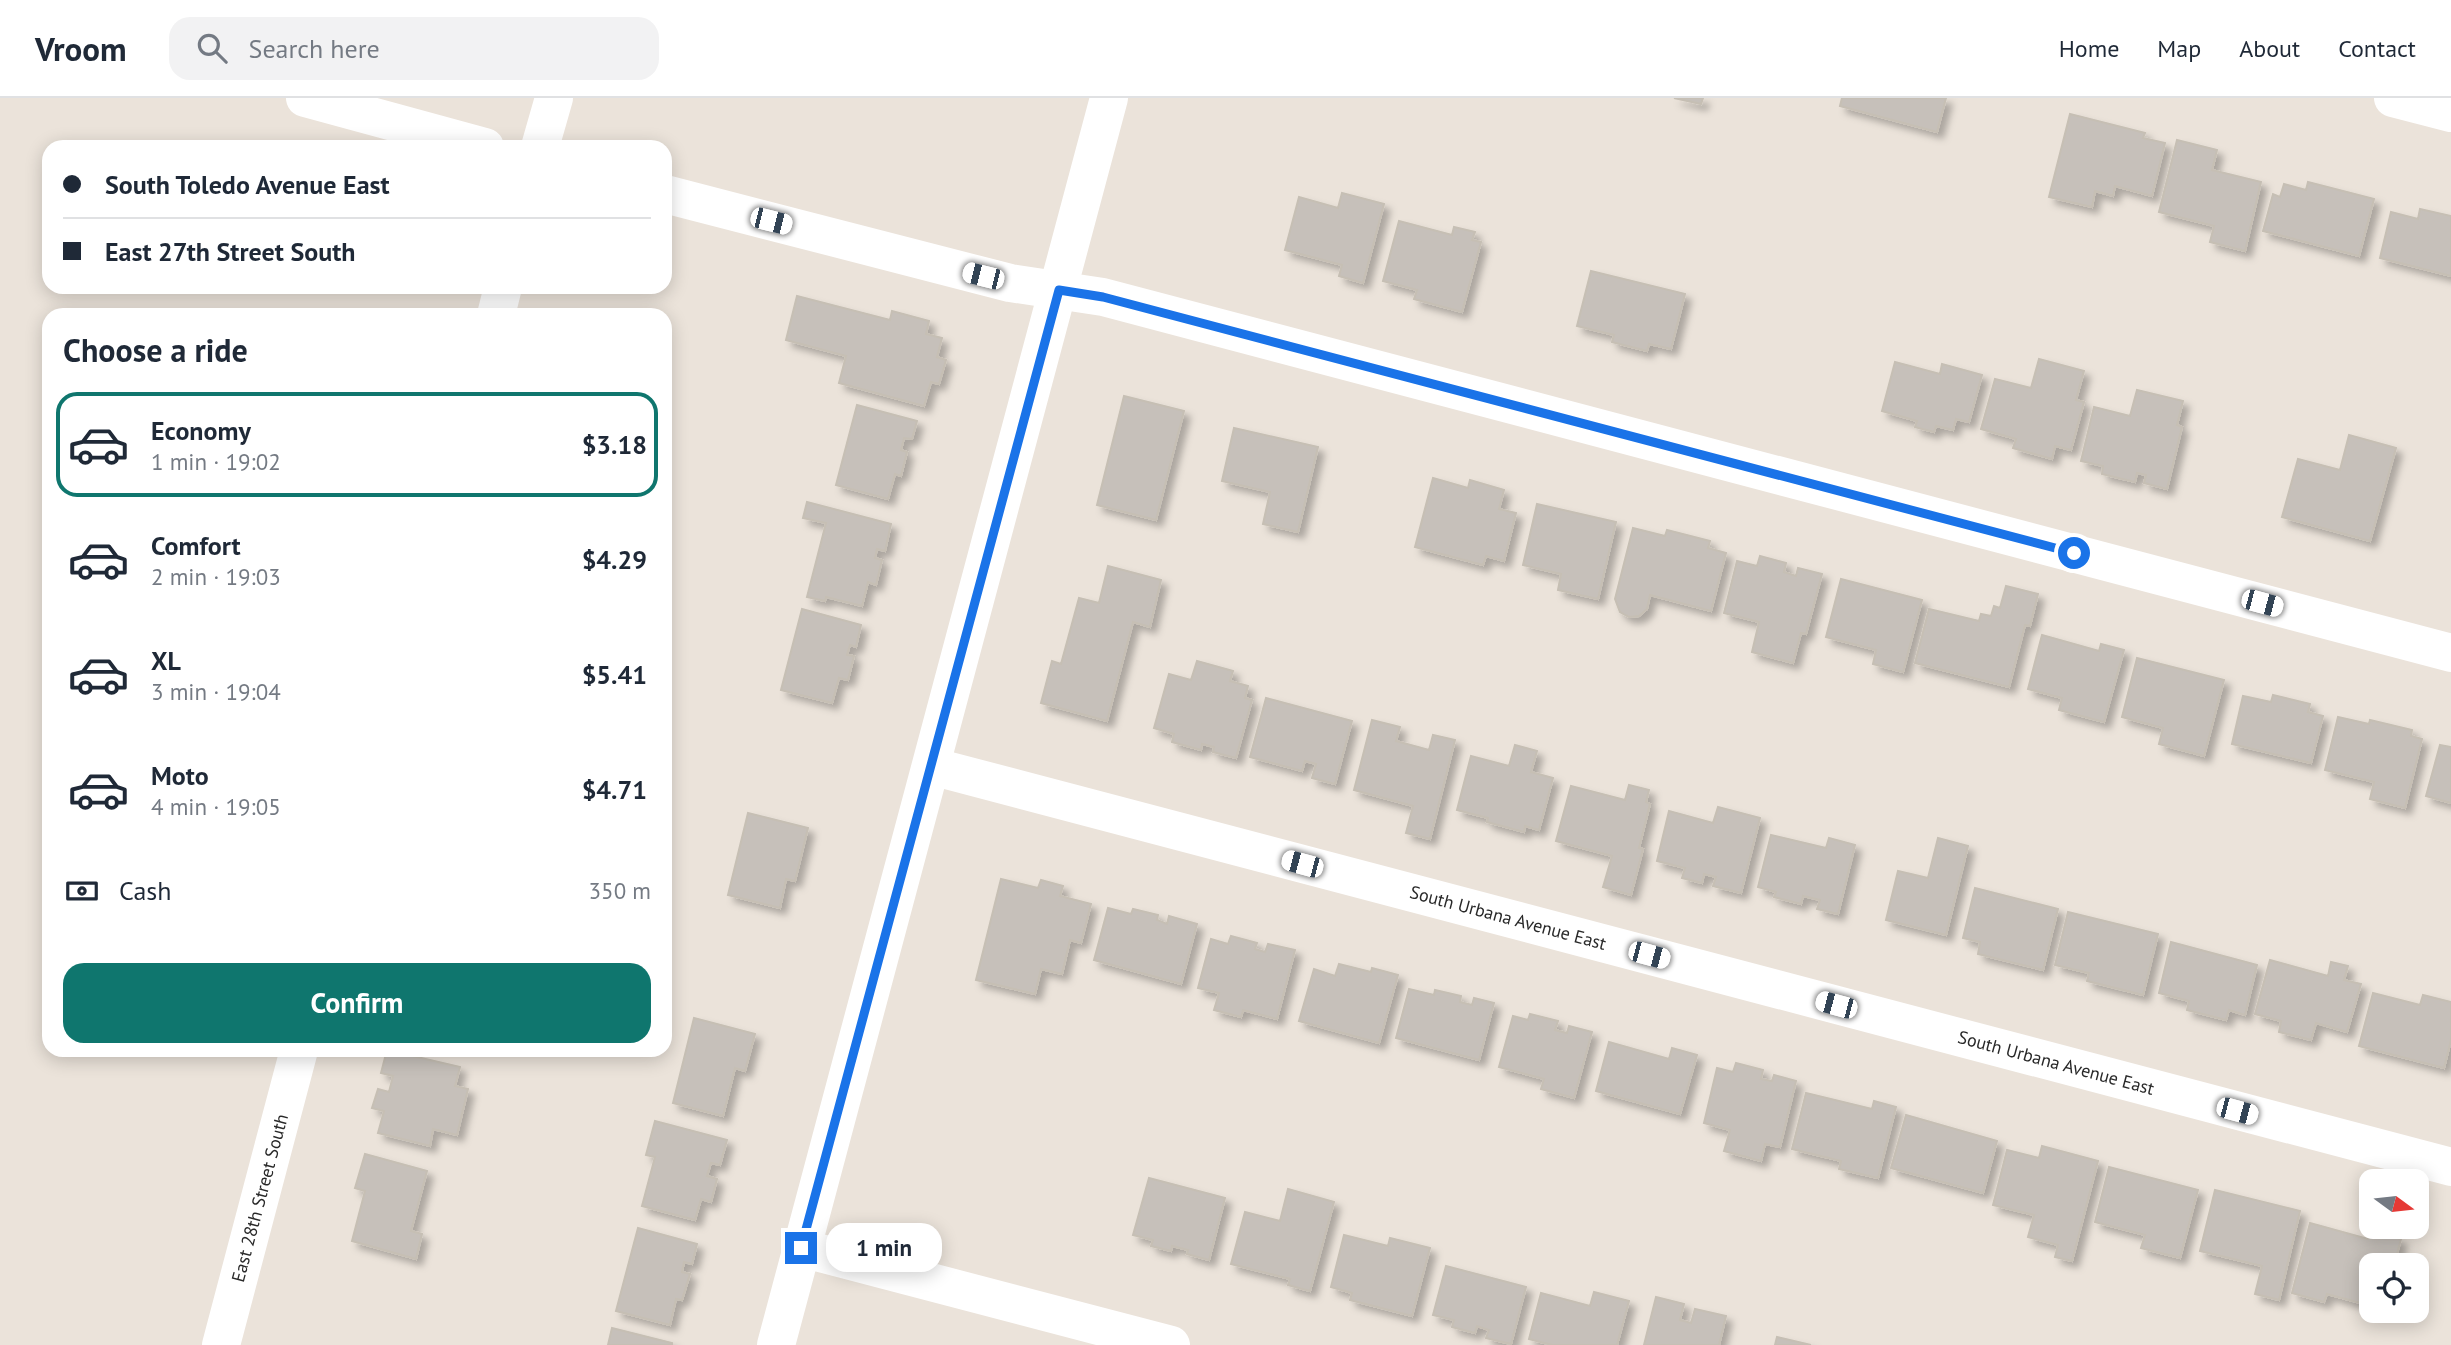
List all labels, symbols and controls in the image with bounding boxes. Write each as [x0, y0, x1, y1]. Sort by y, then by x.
search box [169, 17, 659, 80]
text: Vroom [35, 27, 127, 70]
icon: search [193, 29, 231, 67]
text: Search here [249, 32, 380, 65]
text: Home [2059, 33, 2119, 64]
text: Map [2157, 33, 2201, 64]
text: About [2239, 33, 2300, 64]
text: Contact [2338, 33, 2416, 64]
text: South Toledo Avenue East [105, 168, 390, 201]
car [749, 206, 794, 236]
text: East 27th Street South [105, 235, 355, 268]
car [961, 261, 1006, 291]
text: Choose a ride [63, 329, 248, 371]
icon: car [67, 413, 130, 476]
text: Economy [151, 414, 251, 447]
text: $3.18 [582, 428, 647, 461]
text: 1 min · 19:02 [151, 447, 281, 476]
icon: car [67, 528, 130, 591]
text: Comfort [151, 529, 241, 562]
route start [2058, 537, 2090, 569]
text: $4.29 [582, 543, 647, 576]
text: 2 min · 19:03 [151, 562, 281, 591]
car [2239, 587, 2286, 619]
icon: car [67, 643, 130, 706]
text: XL [151, 644, 181, 677]
text: $5.41 [582, 658, 647, 691]
text: 3 min · 19:04 [151, 677, 281, 706]
icon: car [67, 758, 130, 821]
text: Moto [151, 759, 209, 792]
text: $4.71 [582, 773, 647, 806]
text: 4 min · 19:05 [151, 792, 281, 821]
car [1279, 848, 1326, 880]
icon: cash [63, 872, 101, 910]
text: Cash [119, 874, 171, 907]
text: 350 m [589, 876, 651, 905]
street label: South Urbana Avenue East [1407, 880, 1609, 955]
car [1626, 939, 1673, 971]
button: Confirm [63, 963, 651, 1043]
car [1813, 989, 1860, 1021]
street label: South Urbana Avenue East [1955, 1025, 2157, 1100]
car [2214, 1095, 2261, 1127]
street label: East 28th Street South [226, 1111, 293, 1284]
north arrow [2359, 1169, 2429, 1239]
map controls [2359, 1169, 2429, 1323]
callout: 1 min [826, 1224, 941, 1272]
route end [785, 1232, 817, 1264]
text: 1 min [856, 1233, 912, 1262]
button: locate [2359, 1253, 2429, 1323]

